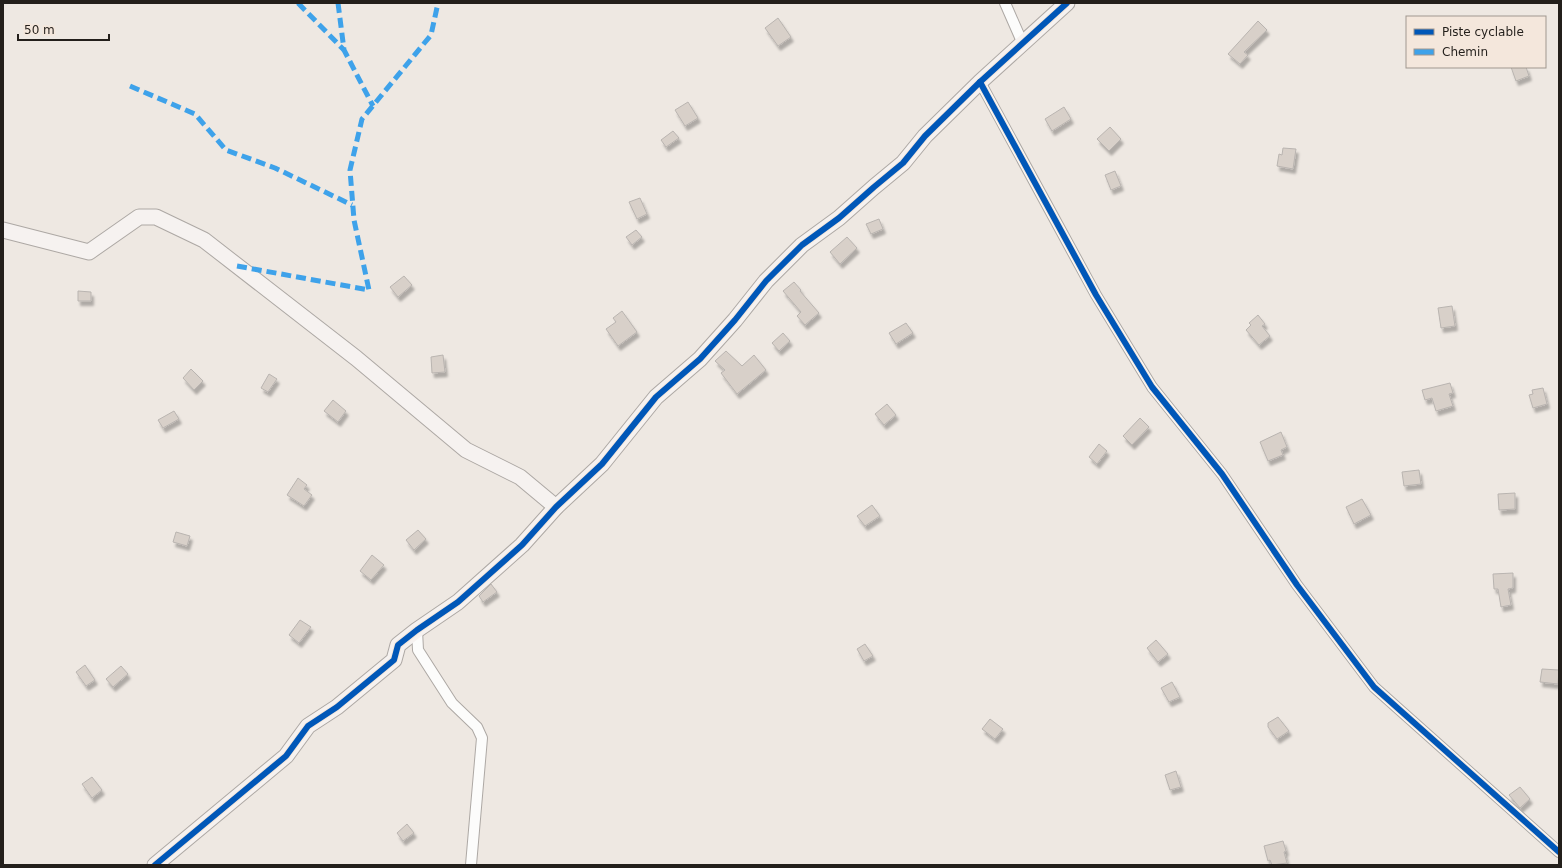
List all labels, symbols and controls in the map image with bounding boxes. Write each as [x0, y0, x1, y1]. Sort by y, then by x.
scale bar [18, 16, 109, 42]
legend [1406, 16, 1546, 68]
text: 50 m [24, 23, 55, 37]
text: Piste cyclable [1442, 25, 1524, 39]
text: Chemin [1442, 45, 1488, 59]

